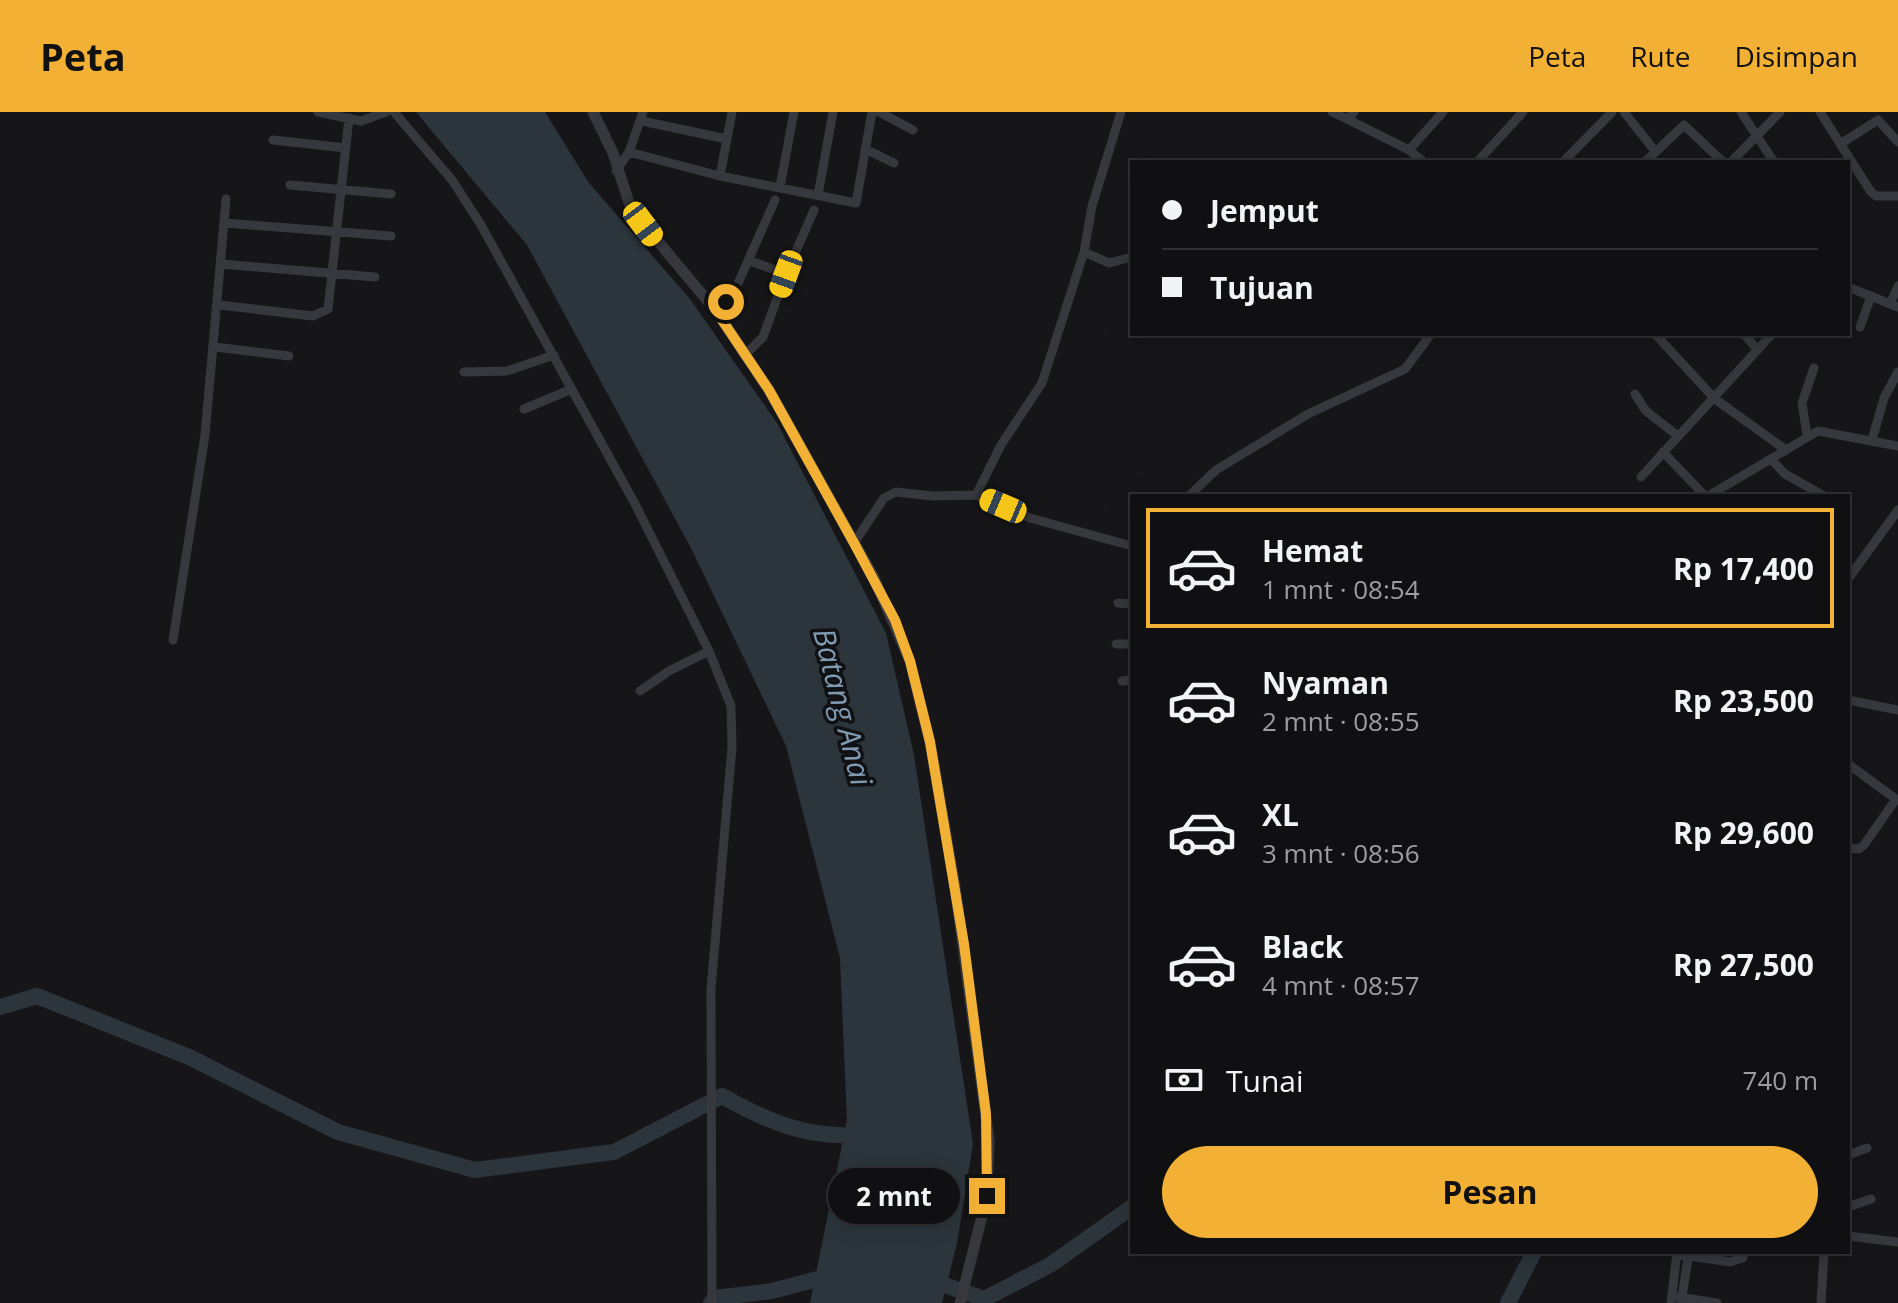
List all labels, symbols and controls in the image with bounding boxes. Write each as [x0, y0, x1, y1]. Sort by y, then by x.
text: Peta [40, 30, 126, 82]
text: Peta [1528, 37, 1586, 75]
text: Rute [1630, 37, 1690, 75]
text: Disimpan [1734, 37, 1858, 75]
text: Jemput [1210, 190, 1319, 231]
car [619, 198, 667, 250]
car [767, 247, 805, 301]
text: Tujuan [1210, 267, 1314, 308]
route start [708, 284, 744, 320]
car [976, 486, 1030, 526]
text: Hemat [1262, 530, 1363, 571]
icon: car [1166, 532, 1238, 604]
text: Rp 17,400 [1673, 548, 1814, 589]
text: 1 mnt · 08:54 [1262, 571, 1420, 607]
water label: Batang Anai [804, 624, 883, 790]
text: Nyaman [1262, 662, 1389, 703]
icon: car [1166, 664, 1238, 736]
text: Rp 23,500 [1673, 680, 1814, 721]
text: 2 mnt · 08:55 [1262, 703, 1420, 739]
text: XL [1262, 794, 1299, 835]
icon: car [1166, 796, 1238, 868]
text: Rp 29,600 [1673, 812, 1814, 853]
text: 3 mnt · 08:56 [1262, 835, 1420, 871]
text: Black [1262, 926, 1343, 967]
icon: car [1166, 928, 1238, 1000]
text: Rp 27,500 [1673, 944, 1814, 985]
text: 4 mnt · 08:57 [1262, 967, 1420, 1003]
icon: cash [1162, 1058, 1206, 1102]
text: Tunai [1226, 1060, 1304, 1101]
text: 740 m [1743, 1062, 1818, 1098]
button: Pesan [1162, 1146, 1818, 1238]
callout: 2 mnt [827, 1168, 959, 1224]
text: 2 mnt [856, 1178, 932, 1214]
route end [969, 1178, 1005, 1214]

